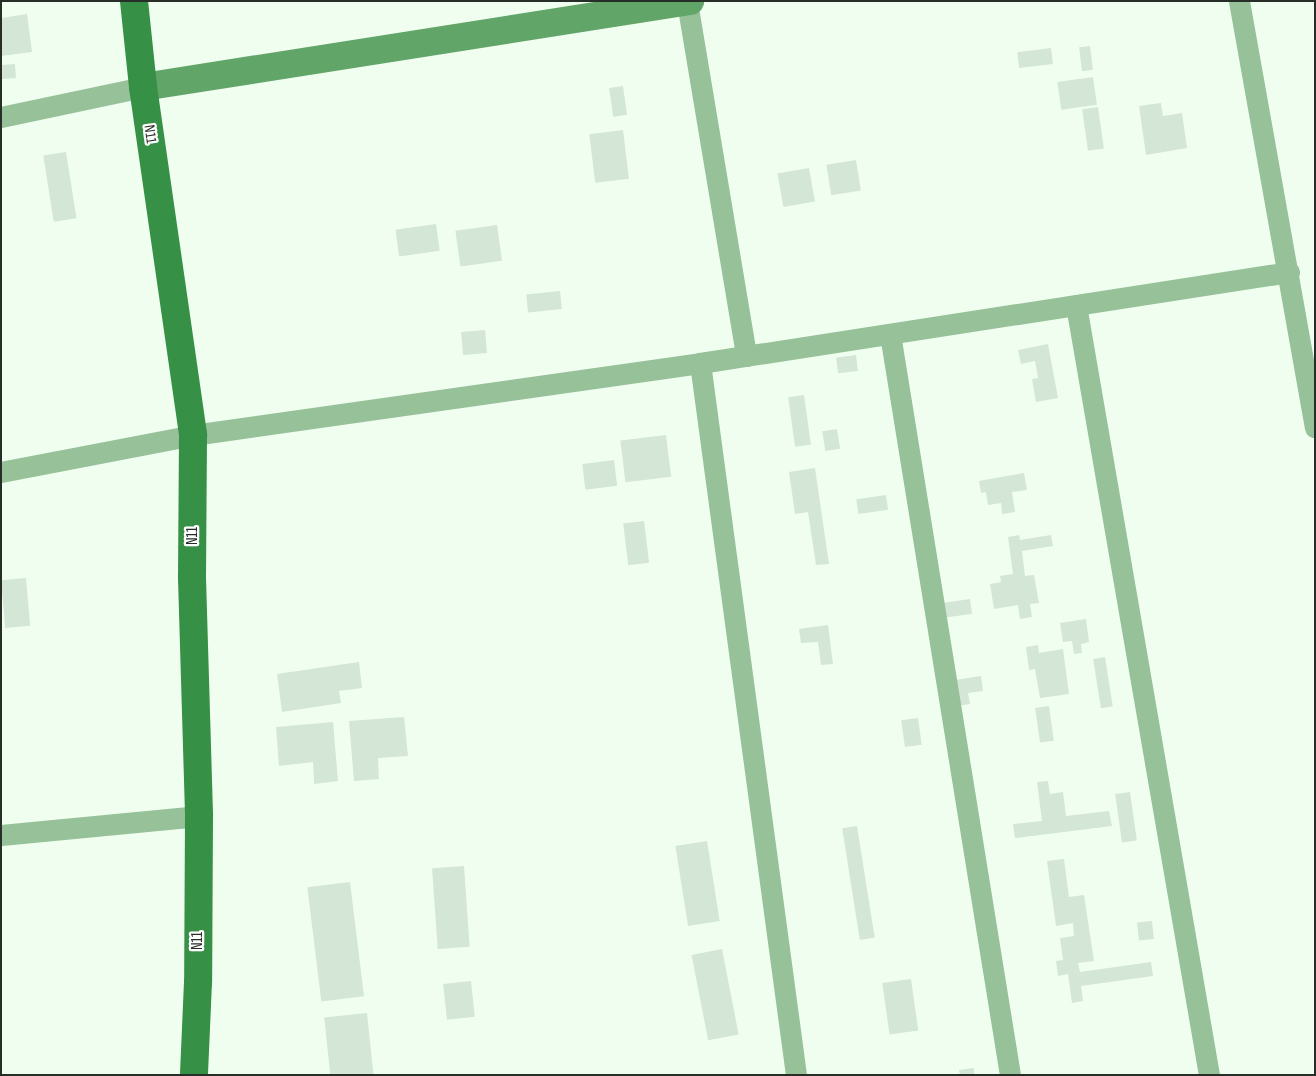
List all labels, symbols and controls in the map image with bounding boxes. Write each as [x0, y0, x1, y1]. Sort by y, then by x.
street label: N11 [140, 124, 160, 144]
street label: N11 [184, 527, 202, 545]
street label: N11 [189, 932, 207, 950]

